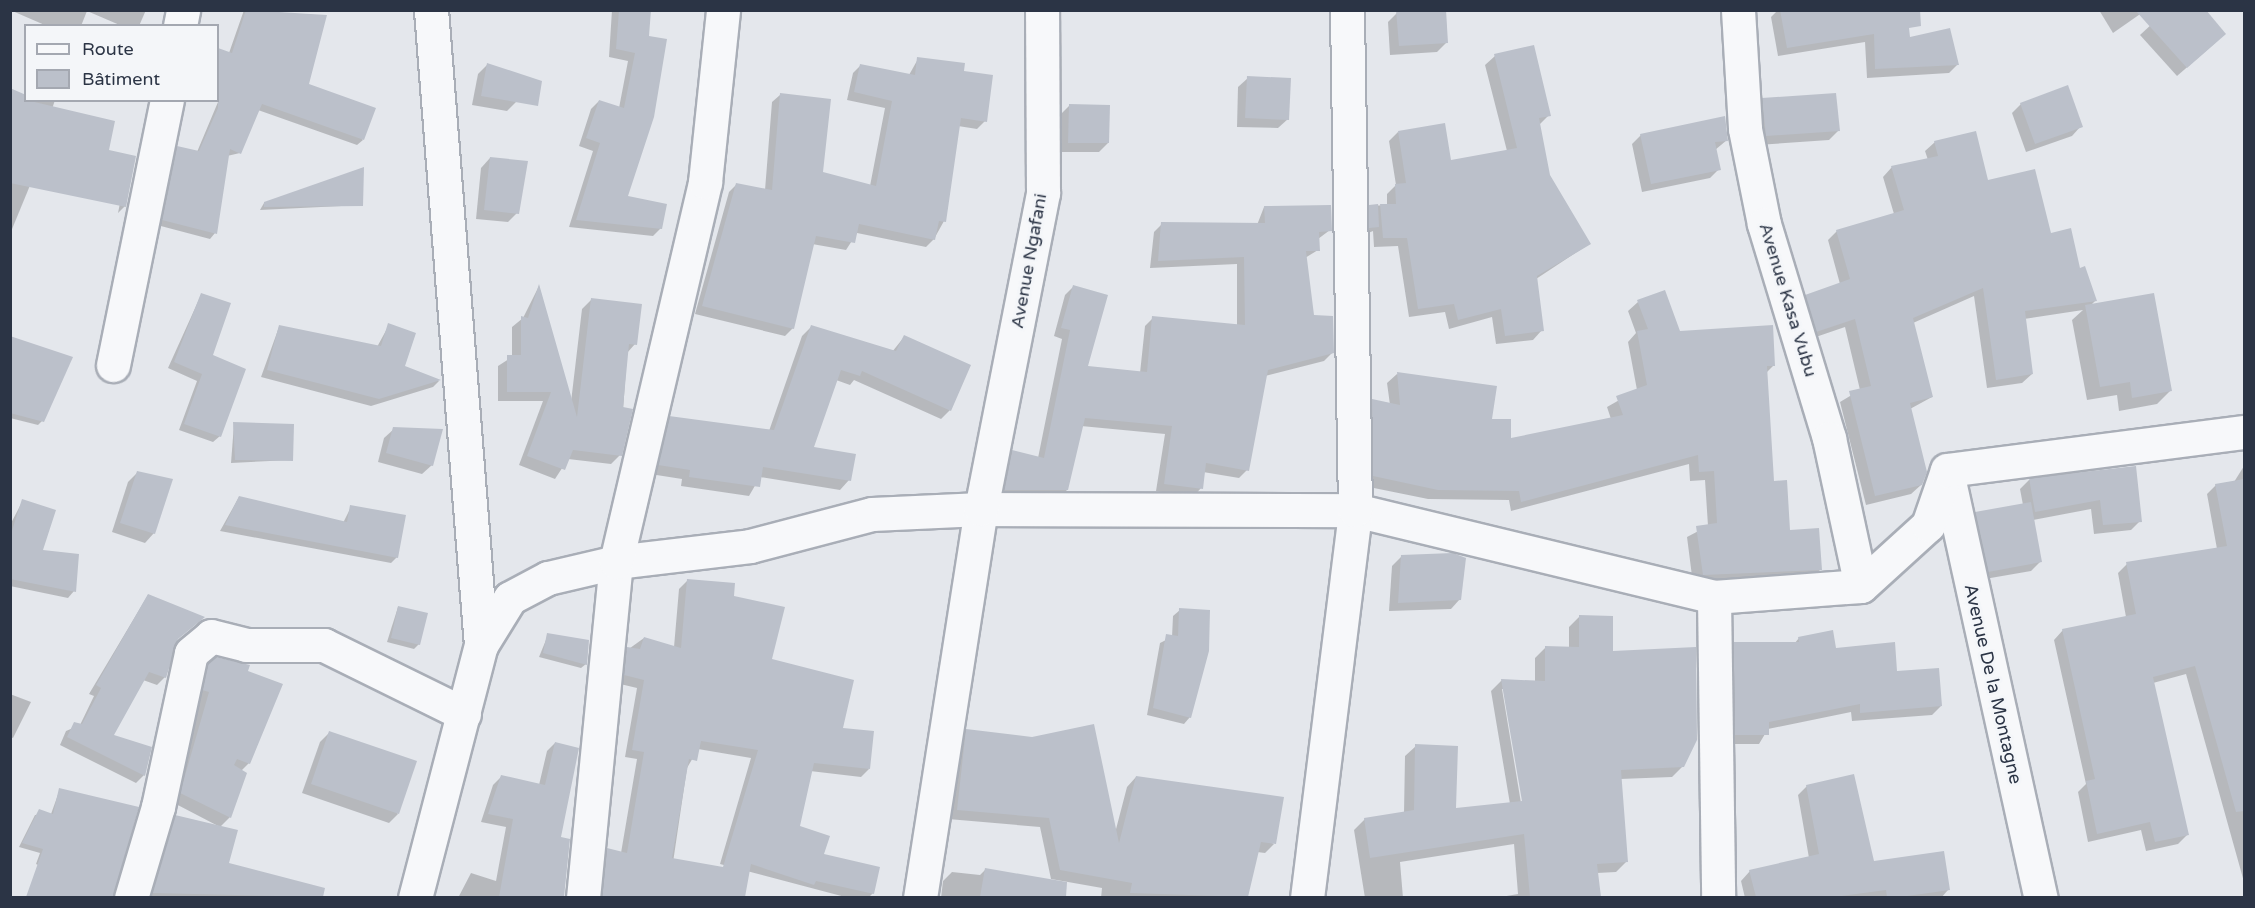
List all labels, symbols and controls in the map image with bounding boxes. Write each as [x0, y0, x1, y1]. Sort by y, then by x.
legend [24, 24, 219, 102]
text: Route [82, 38, 134, 60]
text: Bâtiment [82, 68, 160, 90]
street label: Avenue Ngafani [1006, 192, 1052, 330]
street label: Avenue Kasa Vubu [1754, 220, 1822, 380]
street label: Avenue De la Montagne [1959, 582, 2027, 786]

